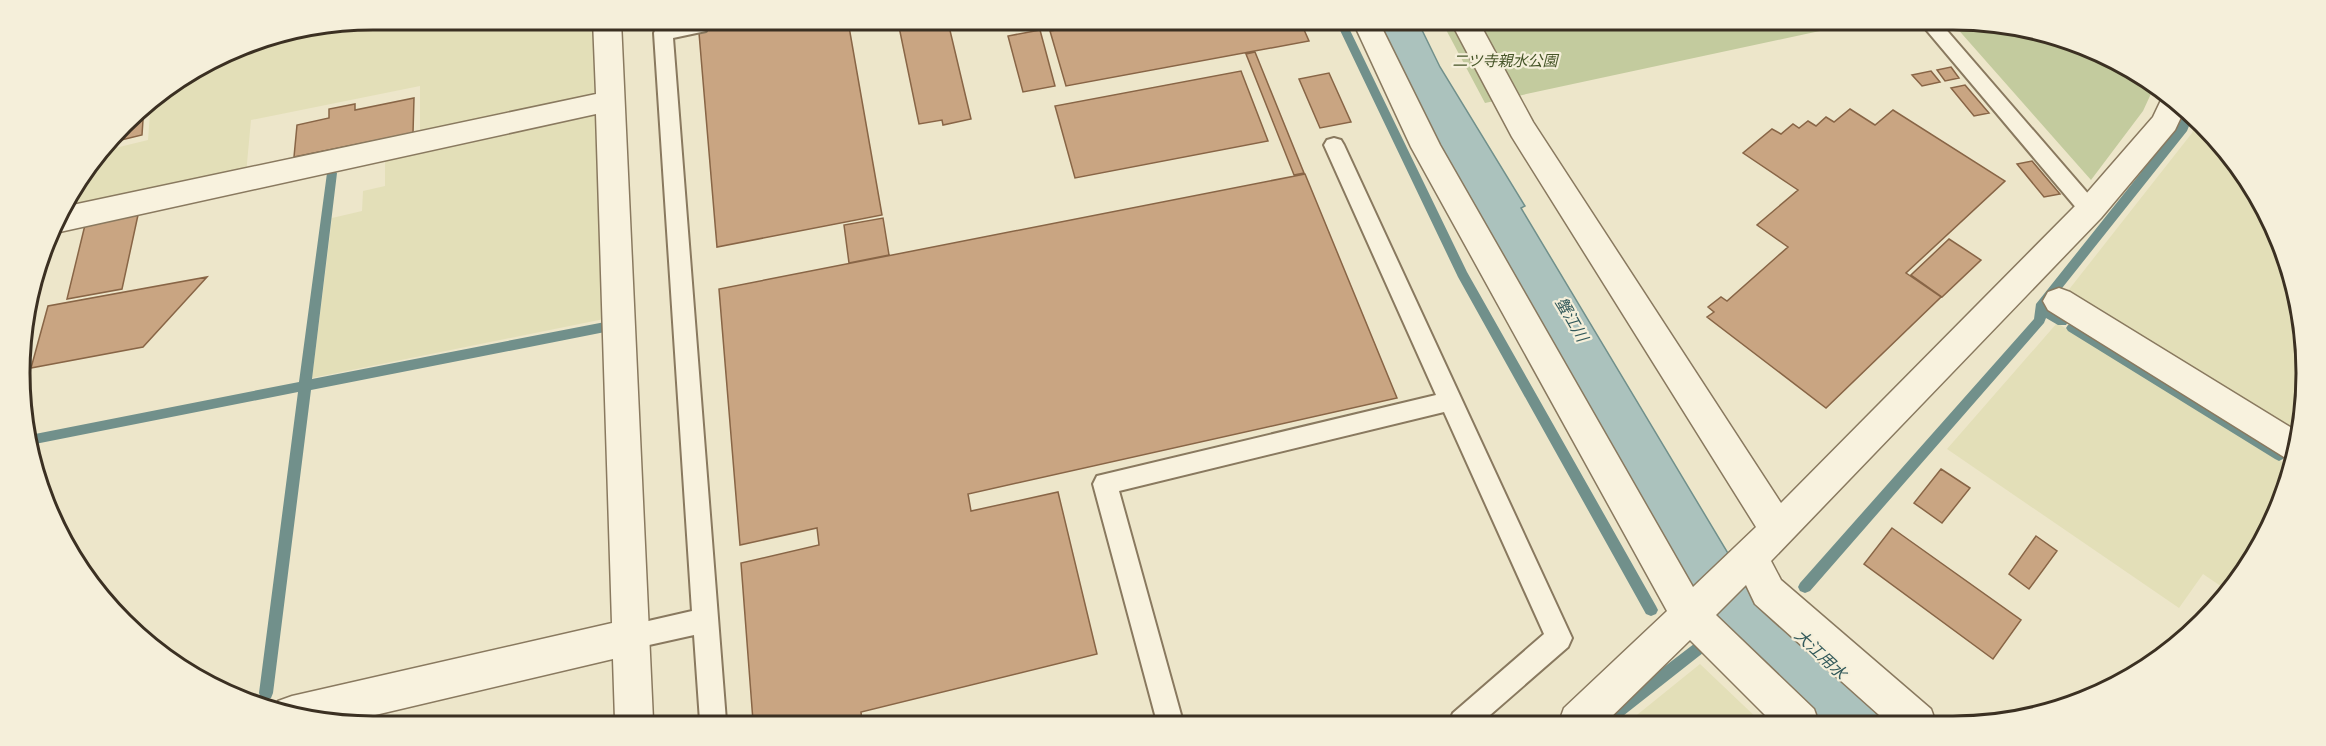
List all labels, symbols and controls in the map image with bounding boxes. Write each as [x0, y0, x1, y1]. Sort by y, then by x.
park label: 二ツ寺親水公園 [1452, 53, 1559, 69]
water label: 蟹江川 [1552, 294, 1592, 346]
water label: 大江用水 [1791, 626, 1851, 684]

